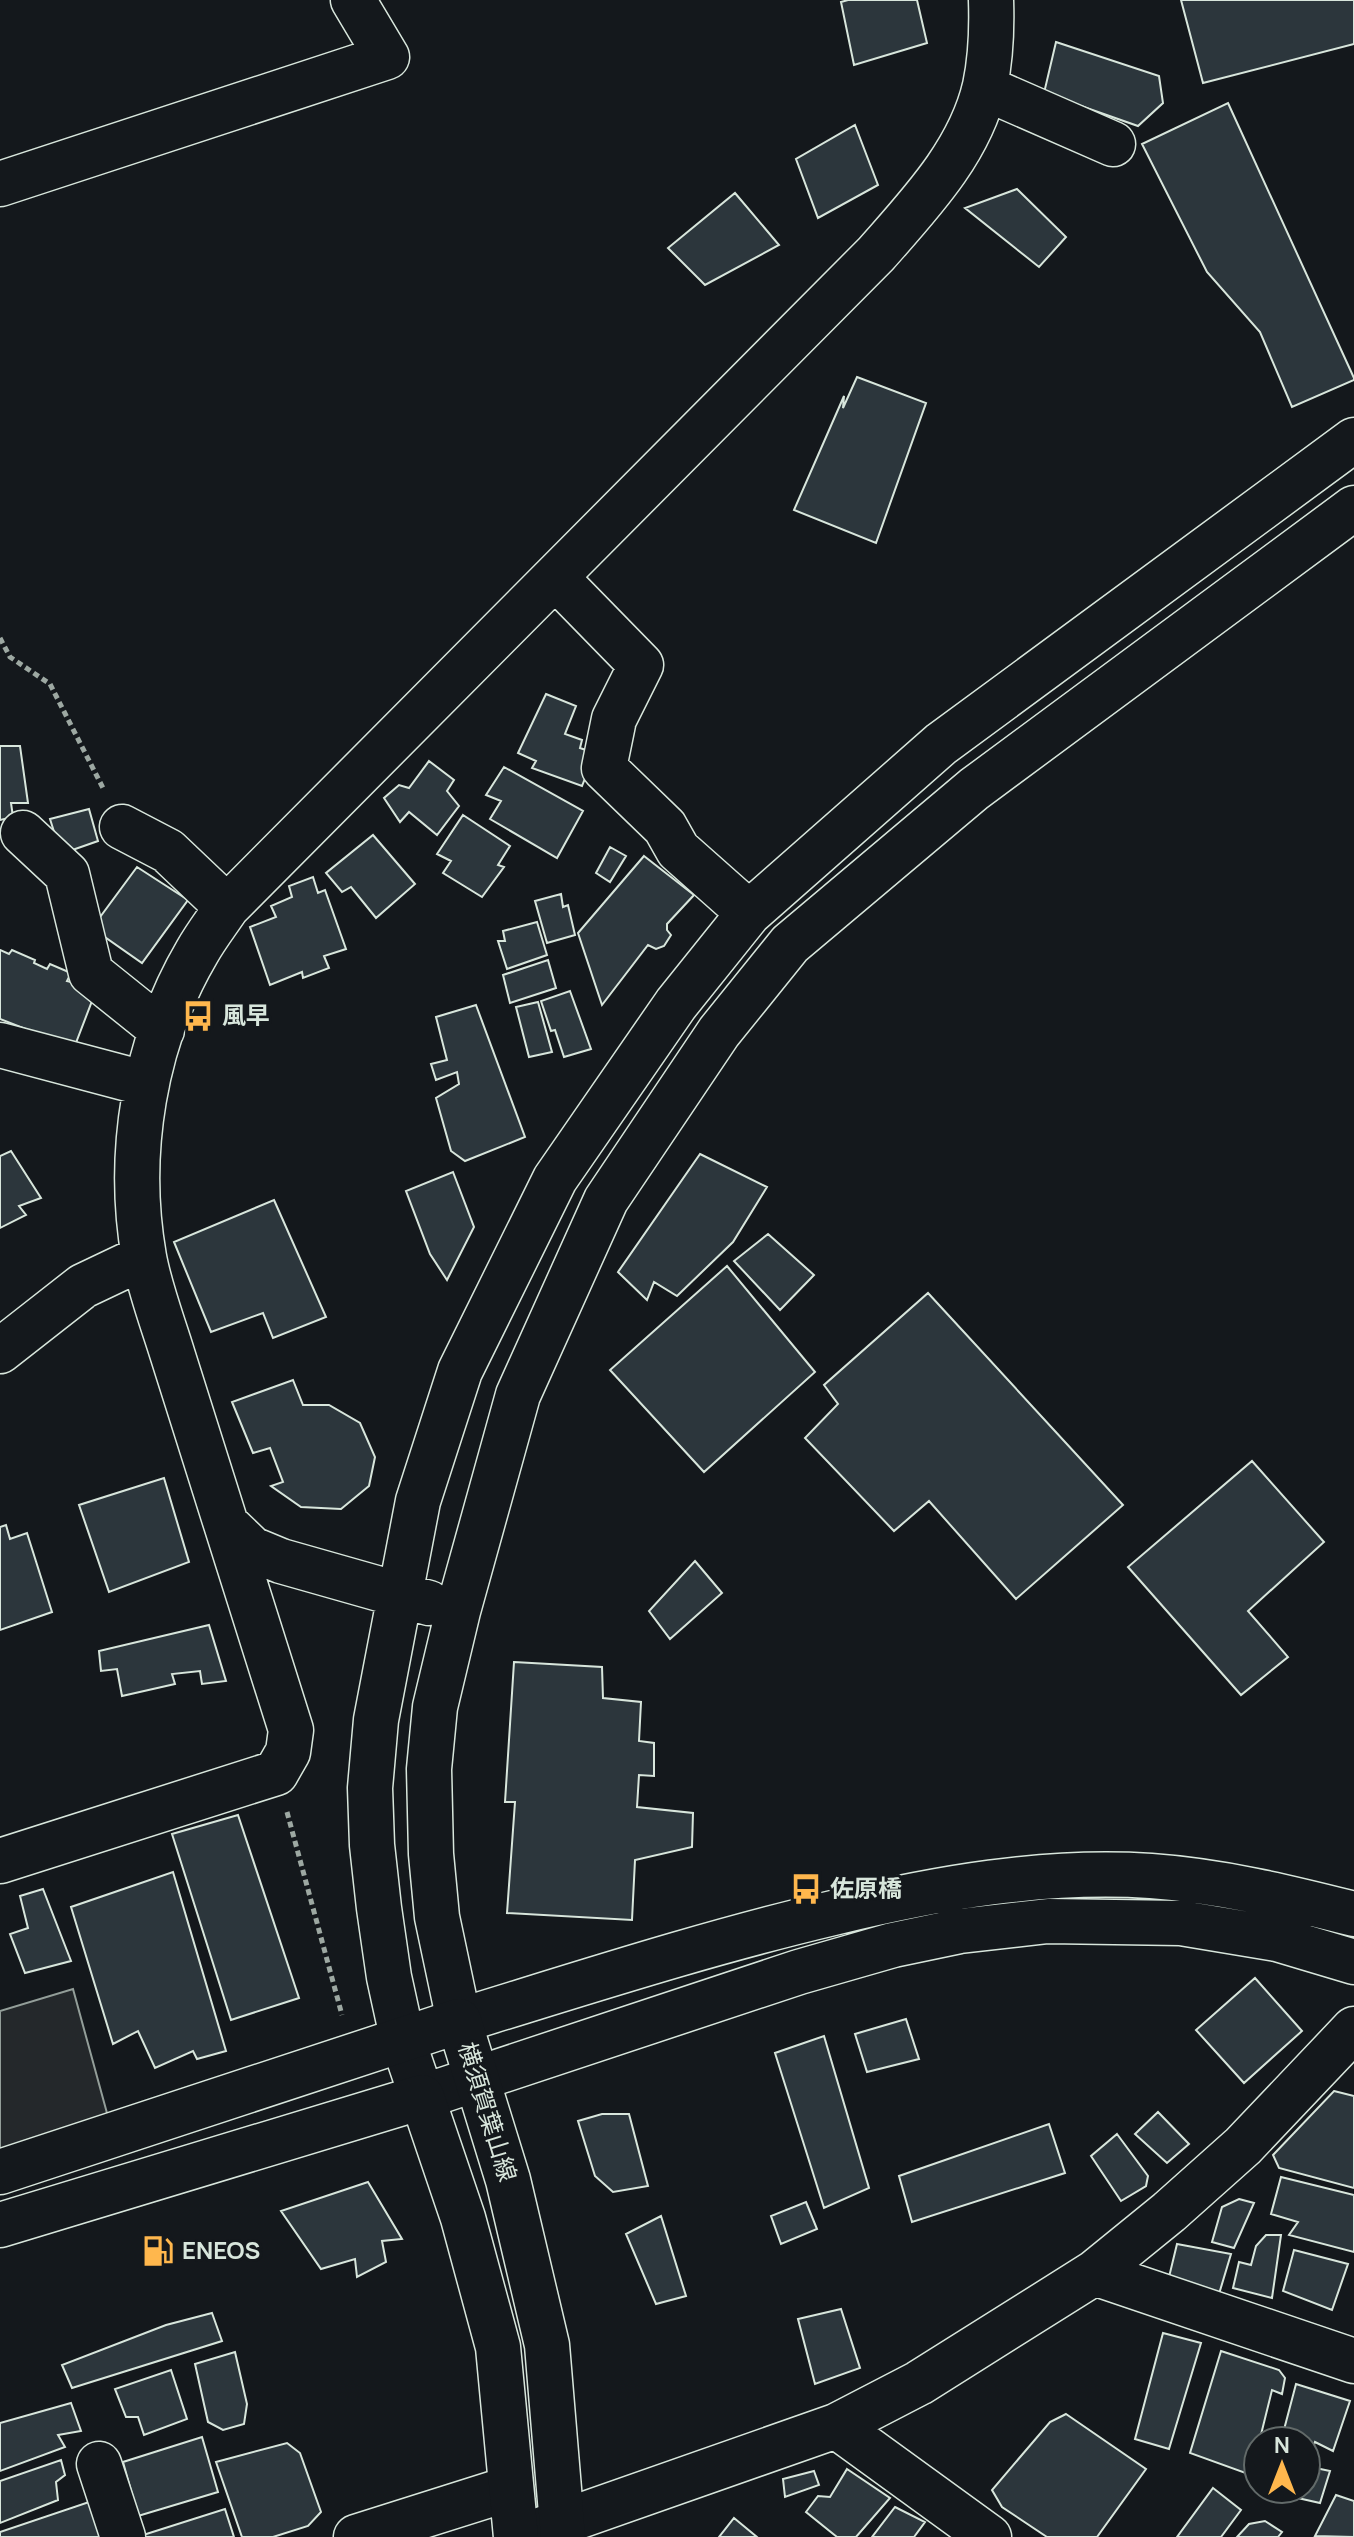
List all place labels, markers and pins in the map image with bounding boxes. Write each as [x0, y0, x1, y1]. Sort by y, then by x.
place label: 風早 [222, 998, 270, 1031]
bus stop icon: 風早 [181, 999, 215, 1033]
place label: 佐原橋 [830, 1871, 902, 1904]
bus stop icon: 佐原橋 [789, 1872, 823, 1906]
place label: ENEOS [182, 2233, 260, 2266]
fuel station icon: ENEOS [141, 2234, 175, 2268]

